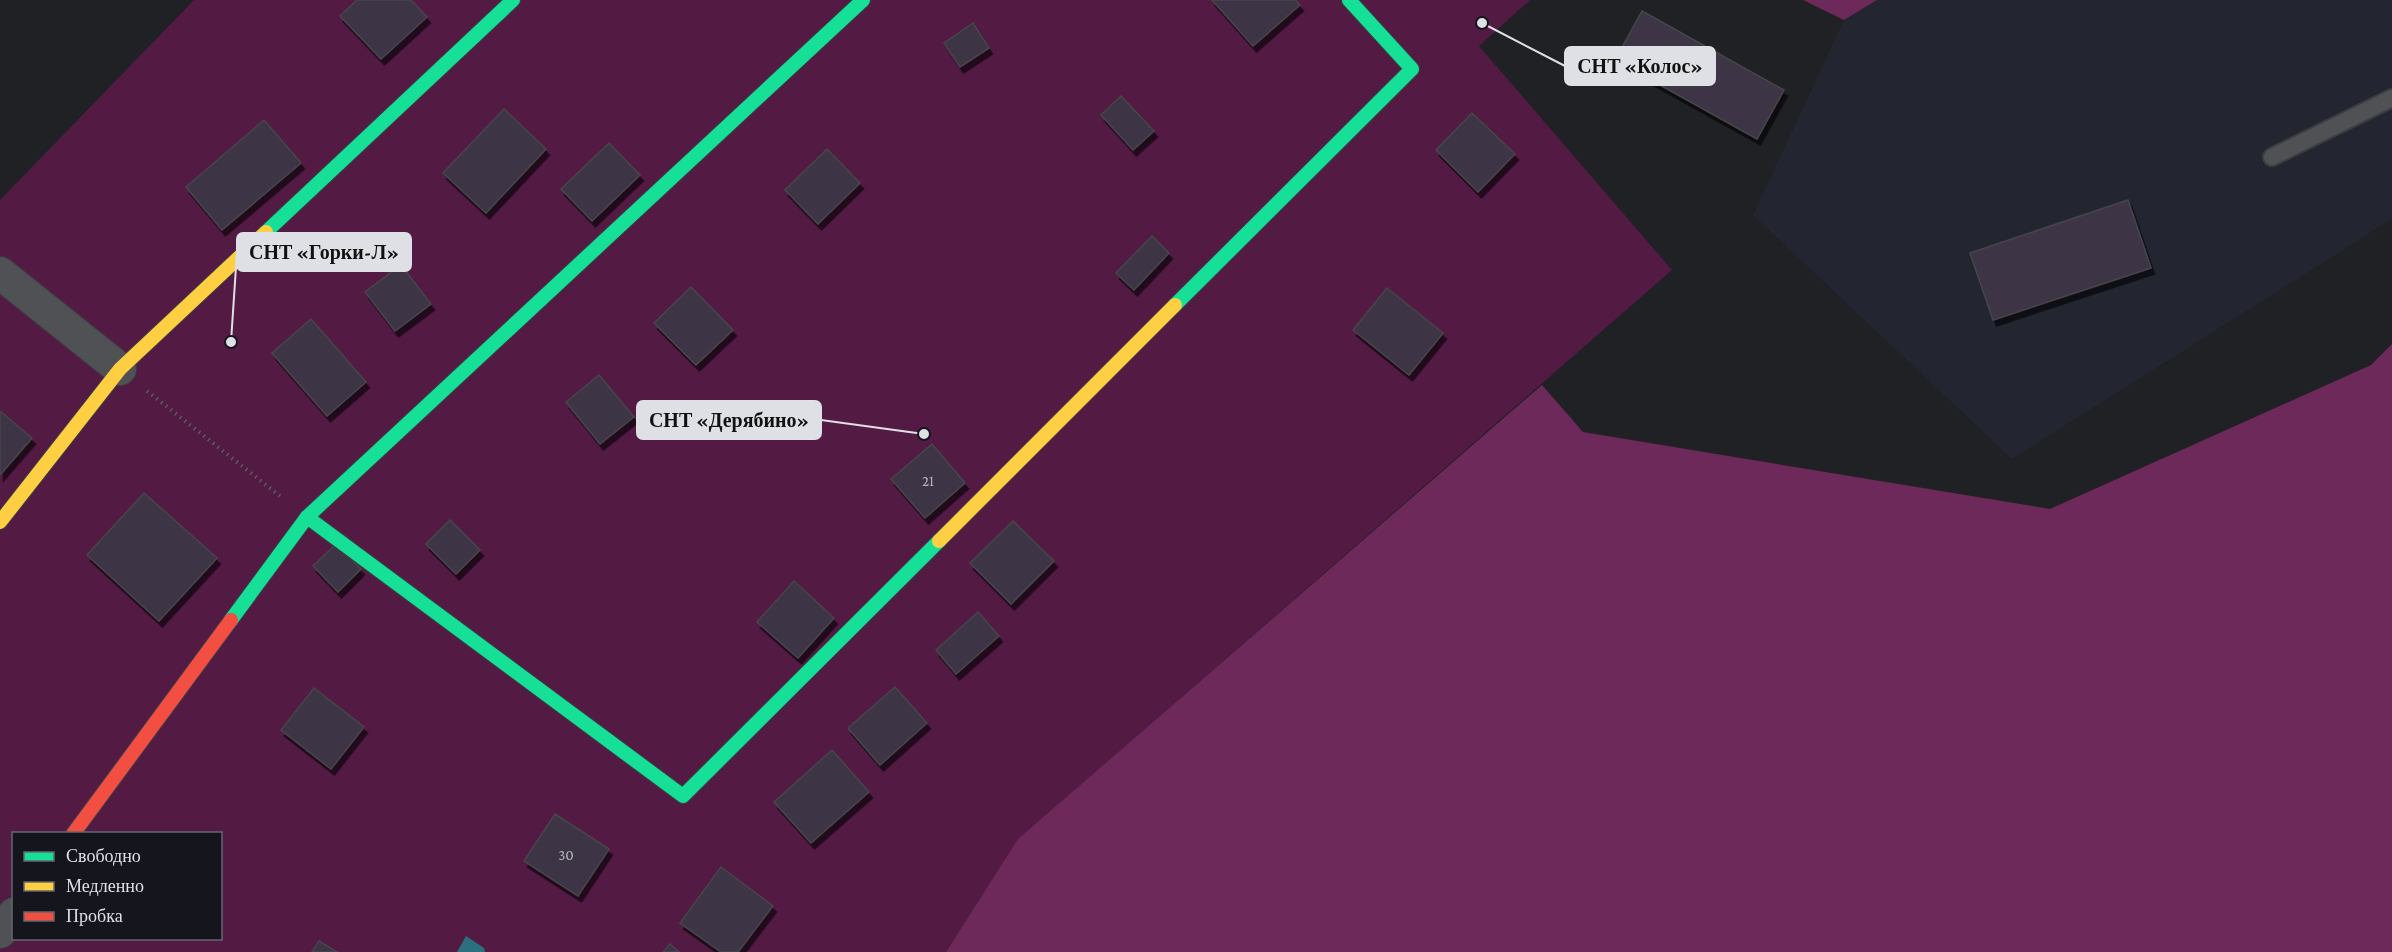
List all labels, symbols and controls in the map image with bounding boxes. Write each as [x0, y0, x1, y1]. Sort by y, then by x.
callout: СНТ «Колос» [1565, 47, 1715, 85]
text: СНТ «Колос» [1577, 55, 1703, 77]
callout: СНТ «Горки-Л» [237, 233, 411, 271]
text: СНТ «Горки-Л» [249, 241, 399, 264]
callout: СНТ «Дерябино» [637, 401, 821, 439]
text: СНТ «Дерябино» [649, 409, 809, 432]
house number: 21 [922, 473, 934, 489]
legend [12, 832, 222, 940]
text: Свободно [66, 846, 141, 866]
house number: 30 [558, 847, 574, 863]
text: Медленно [66, 876, 144, 896]
text: Пробка [66, 906, 123, 926]

